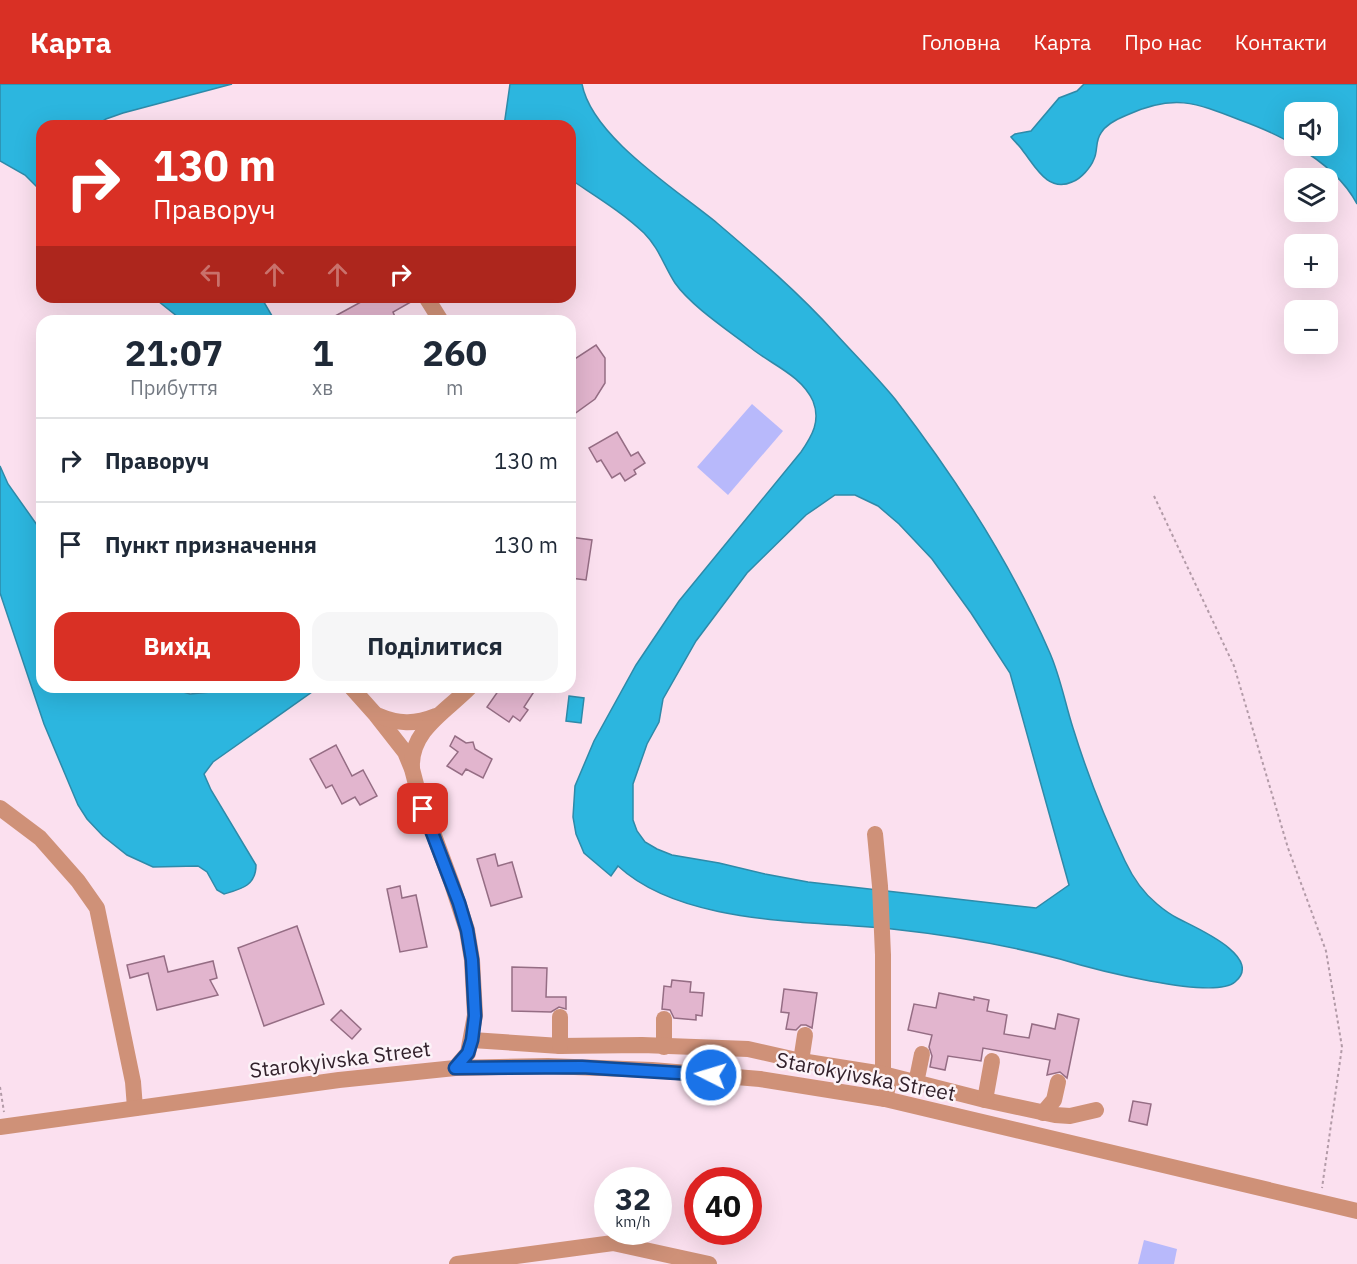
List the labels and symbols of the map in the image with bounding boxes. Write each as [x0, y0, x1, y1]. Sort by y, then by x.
pin [397, 783, 448, 834]
street label: Starokyivska Street [248, 1034, 432, 1084]
position arrow [679, 1043, 743, 1107]
street label: Starokyivska Street [774, 1045, 958, 1107]
speed limit sign: 40 [684, 1167, 762, 1245]

